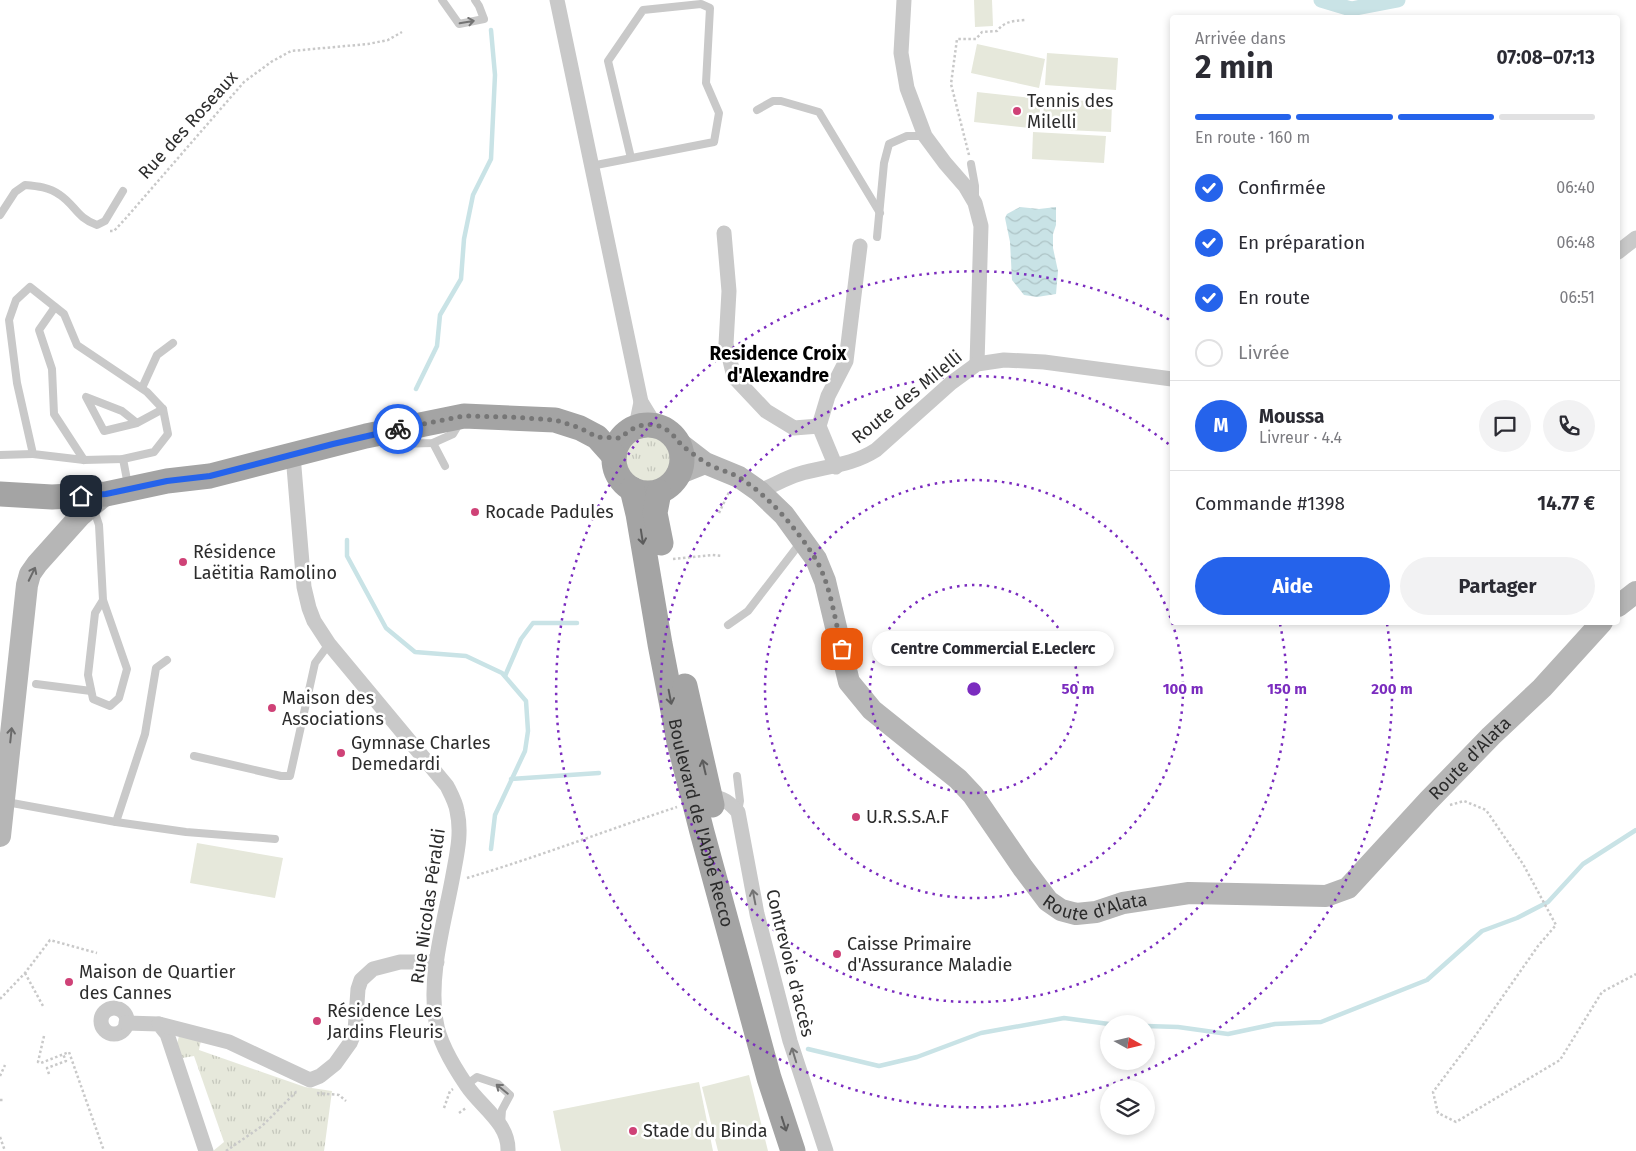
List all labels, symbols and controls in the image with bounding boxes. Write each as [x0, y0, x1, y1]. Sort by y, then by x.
one-way arrow [459, 16, 475, 26]
text: Arrivée dans [1195, 29, 1286, 48]
text: 07:08–07:13 [1497, 46, 1595, 69]
text: 2 min [1195, 48, 1274, 86]
street label: Rue des Roseaux [134, 66, 242, 184]
place label: Tennis des Milelli [1027, 90, 1113, 133]
marker: Tennis des Milelli [1011, 105, 1023, 117]
text: En route · 160 m [1195, 128, 1310, 147]
icon: check [1195, 174, 1223, 202]
text: Confirmée [1238, 176, 1326, 199]
text: 06:40 [1556, 178, 1595, 197]
icon: check [1195, 229, 1223, 257]
text: En préparation [1238, 231, 1365, 254]
text: 06:48 [1556, 233, 1595, 252]
icon: check [1195, 284, 1223, 312]
text: En route [1238, 286, 1310, 309]
text: 06:51 [1560, 288, 1595, 307]
text: Livrée [1238, 341, 1290, 364]
district label: Residence Croix d'Alexandre [710, 342, 847, 387]
street label: Route des Milelli [847, 346, 967, 448]
button: chat [1479, 400, 1531, 452]
button: phone [1543, 400, 1595, 452]
courier [373, 404, 423, 454]
text: Moussa [1259, 405, 1324, 428]
text: M [1214, 414, 1228, 437]
icon: bike [384, 415, 412, 443]
text: Livreur · 4.4 [1259, 428, 1342, 447]
pin [60, 475, 102, 517]
icon: home [67, 482, 95, 510]
text: Commande #1398 [1195, 492, 1345, 515]
text: 14.77 € [1537, 492, 1595, 515]
place label: Rocade Padules [485, 501, 614, 523]
marker: Rocade Padules [469, 506, 481, 518]
one-way arrow [638, 528, 648, 544]
place label: Résidence Laëtitia Ramolino [193, 541, 337, 584]
marker: Résidence Laëtitia Ramolino [177, 556, 189, 568]
button: Aide [1195, 557, 1390, 615]
button: Partager [1400, 557, 1595, 615]
one-way arrow [27, 567, 37, 582]
pin [821, 628, 863, 670]
callout: Centre Commercial E.Leclerc [872, 632, 1114, 666]
icon: bag [828, 635, 856, 663]
text: Centre Commercial E.Leclerc [891, 639, 1095, 658]
centre of rings [965, 680, 983, 698]
text: 50 m [1061, 680, 1095, 698]
text: 100 m [1163, 680, 1203, 698]
text: 150 m [1267, 680, 1307, 698]
text: 200 m [1371, 680, 1413, 698]
place label: Maison des Associations [282, 687, 384, 730]
one-way arrow [666, 688, 675, 704]
marker: Maison des Associations [266, 702, 278, 714]
street label: Route d'Alata [1424, 712, 1516, 805]
street label: Boulevard de l'Abbé Recco [664, 717, 738, 930]
one-way arrow [6, 727, 16, 743]
place label: Gymnase Charles Demedardi [351, 732, 490, 775]
marker: Gymnase Charles Demedardi [335, 747, 347, 759]
one-way arrow [699, 760, 708, 776]
place label: U.R.S.S.A.F [866, 806, 949, 828]
marker: U.R.S.S.A.F [850, 811, 862, 823]
street label: Rue Nicolas Péraldi [406, 827, 450, 985]
street label: Contrevoie d'accès [761, 887, 819, 1039]
street label: Route d'Alata [1038, 888, 1149, 925]
one-way arrow [749, 890, 758, 906]
place label: Caisse Primaire d'Assurance Maladie [847, 933, 1012, 976]
marker: Caisse Primaire d'Assurance Maladie [831, 948, 843, 960]
place label: Maison de Quartier des Cannes [79, 961, 235, 1004]
marker: Maison de Quartier des Cannes [63, 976, 75, 988]
place label: Résidence Les Jardins Fleuris [327, 1000, 443, 1043]
marker: Résidence Les Jardins Fleuris [311, 1015, 323, 1027]
north arrow [1100, 1015, 1155, 1070]
map controls [1100, 1015, 1155, 1135]
one-way arrow [789, 1048, 798, 1063]
button: layers [1100, 1080, 1155, 1135]
one-way arrow [496, 1083, 509, 1094]
one-way arrow [780, 1116, 789, 1131]
place label: Stade du Binda [643, 1120, 767, 1142]
marker: Stade du Binda [627, 1125, 639, 1137]

